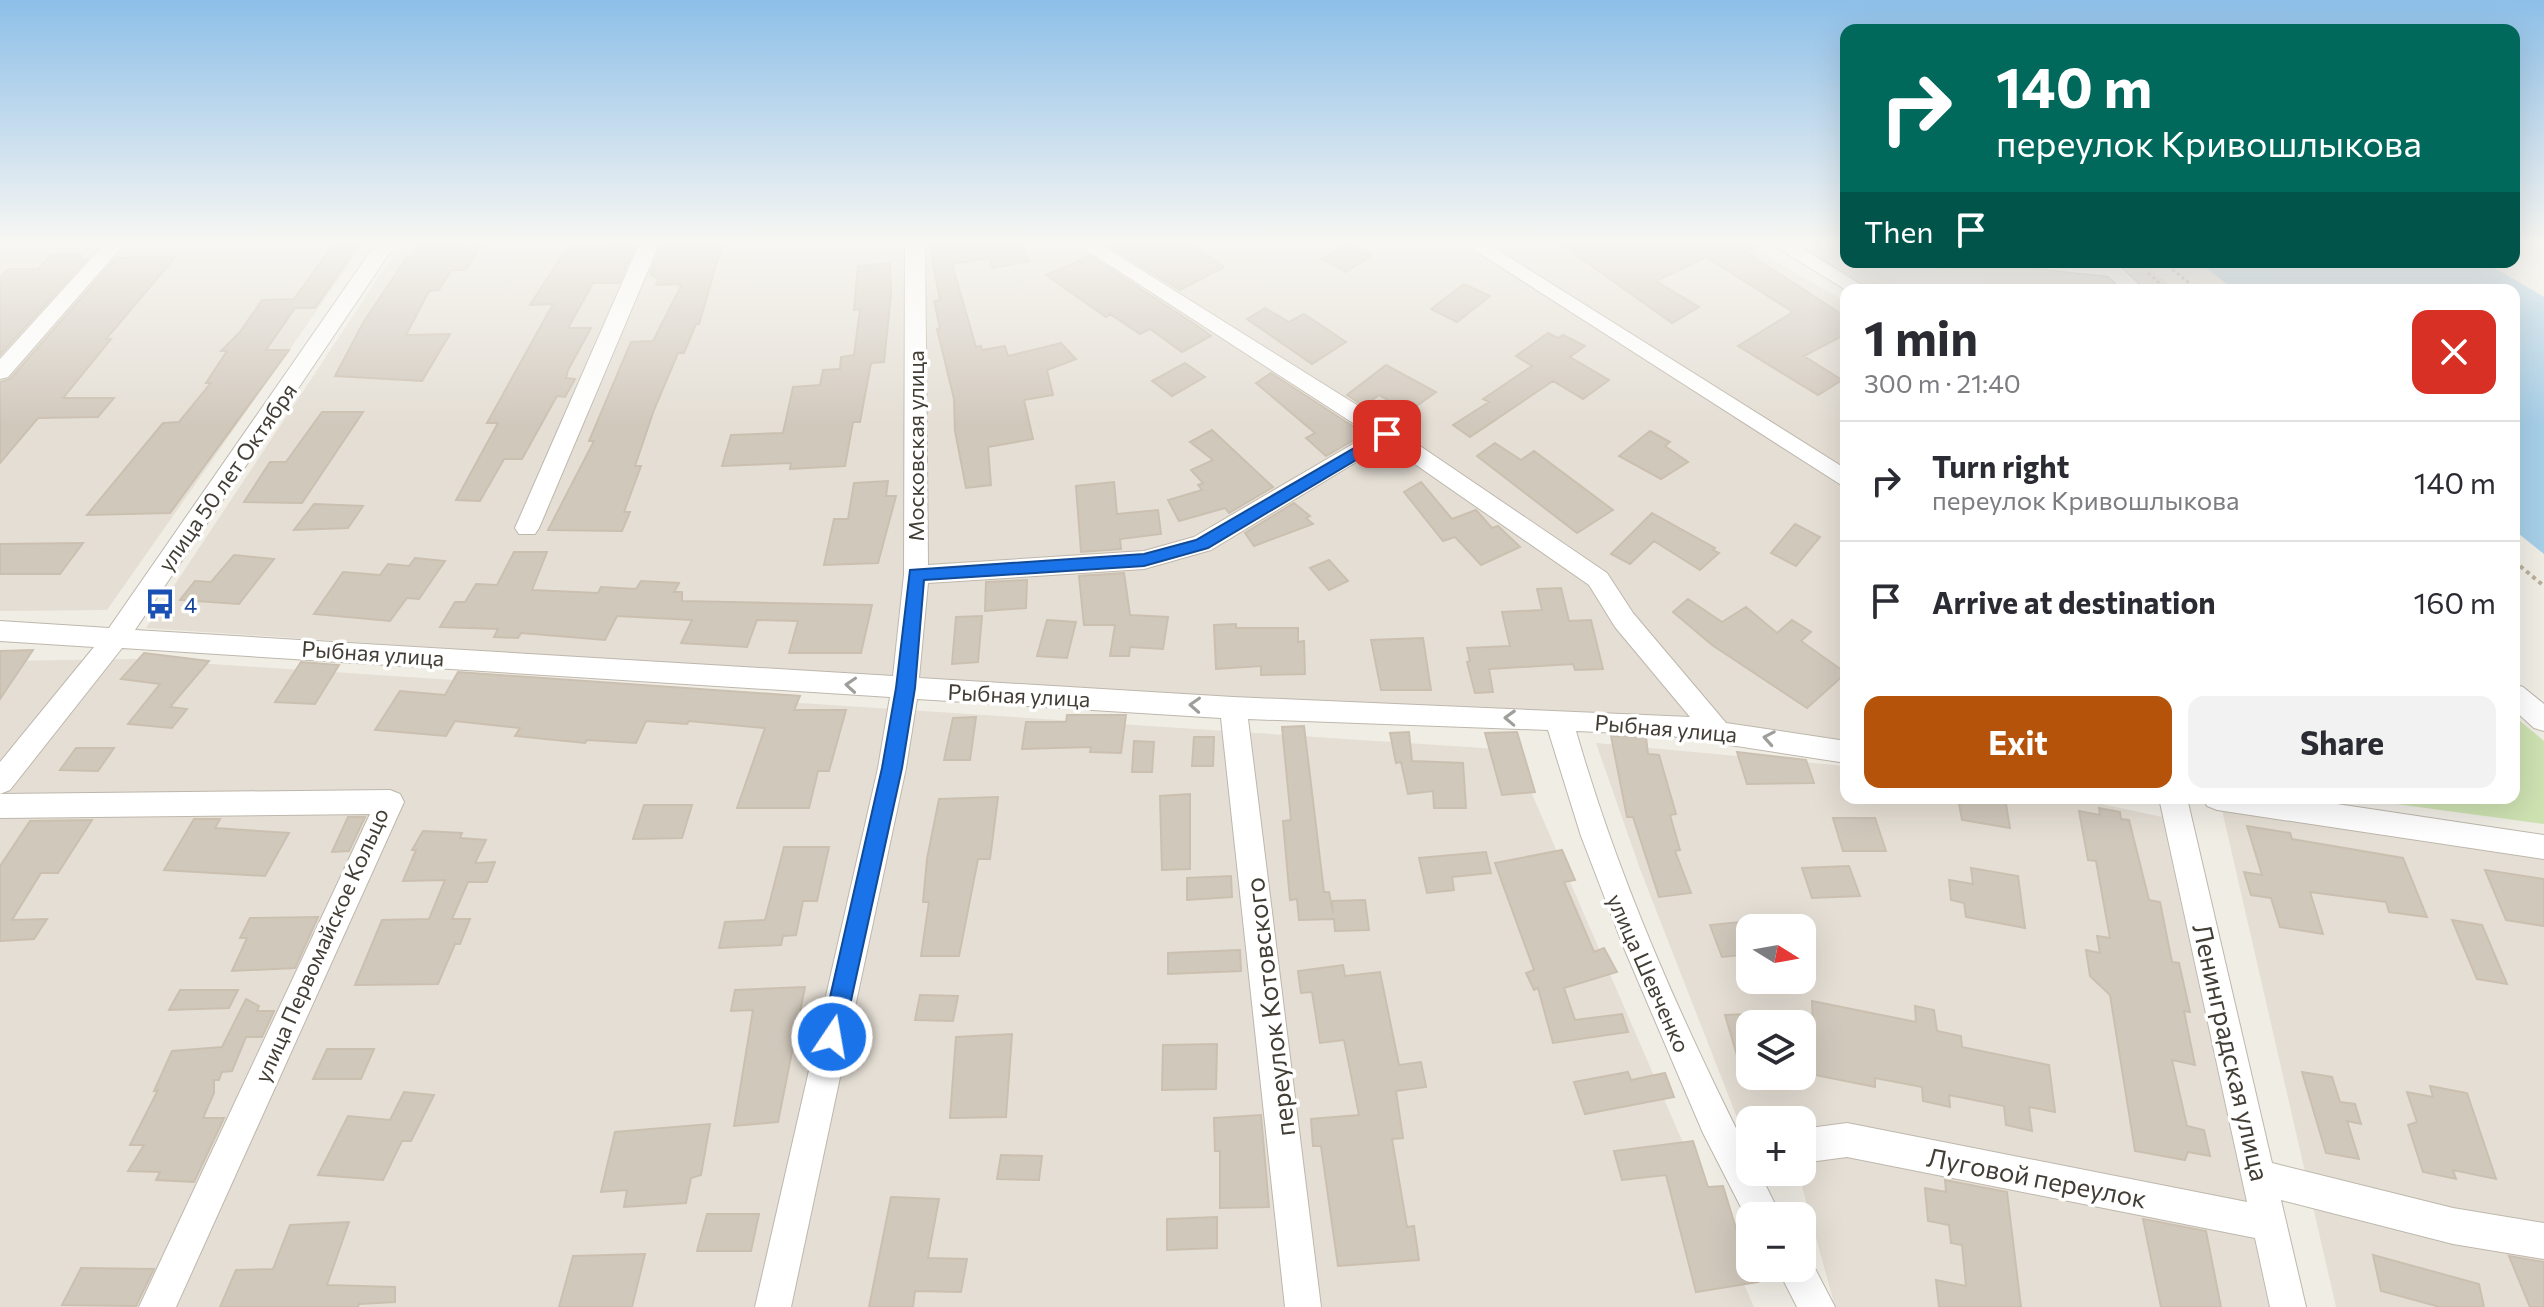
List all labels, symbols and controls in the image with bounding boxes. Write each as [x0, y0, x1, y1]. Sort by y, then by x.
text: 140 m [1996, 51, 2152, 120]
icon: right [1864, 56, 1968, 160]
text: переулок Кривошлыкова [1996, 120, 2422, 164]
icon: arrive [1949, 208, 1993, 252]
text: Then [1864, 212, 1933, 249]
text: 1 min [1864, 307, 1978, 366]
button: close [2412, 310, 2496, 394]
street label: Московская улица [902, 350, 929, 542]
text: 300 m · 21:40 [1864, 367, 2021, 398]
street label: улица 50 лет Октября [152, 378, 302, 576]
pin [1353, 400, 1421, 468]
icon: arrive [1365, 412, 1409, 456]
text: Turn right [1932, 447, 2069, 484]
icon: right [1864, 459, 1908, 503]
text: 140 m [2414, 463, 2496, 500]
text: переулок Кривошлыкова [1932, 484, 2240, 515]
icon: arrive [1864, 579, 1908, 623]
text: Arrive at destination [1932, 583, 2216, 620]
text: 160 m [2413, 583, 2496, 620]
bus stop icon: 4 [143, 587, 177, 621]
place label: 4 [184, 591, 197, 618]
street label: Рыбная улица [301, 635, 445, 671]
one-way arrow [844, 677, 857, 694]
street label: Рыбная улица [947, 678, 1091, 712]
button: Exit [1864, 696, 2172, 788]
button: Share [2188, 696, 2496, 788]
one-way arrow [1188, 697, 1201, 714]
street label: Рыбная улица [1594, 708, 1738, 748]
one-way arrow [1503, 709, 1516, 726]
one-way arrow [1762, 731, 1776, 748]
street label: улица Первомайское Кольцо [248, 804, 394, 1086]
street label: переулок Котовского [1238, 876, 1300, 1138]
street label: улица Шевченко [1602, 889, 1696, 1057]
north arrow [1736, 914, 1816, 994]
map controls [1736, 914, 1816, 1282]
street label: Ленинградская улица [2187, 920, 2277, 1184]
position arrow [790, 995, 874, 1079]
button: layers [1736, 1010, 1816, 1090]
button: + [1736, 1106, 1816, 1186]
street label: Луговой переулок [1925, 1140, 2150, 1214]
button: − [1736, 1202, 1816, 1282]

